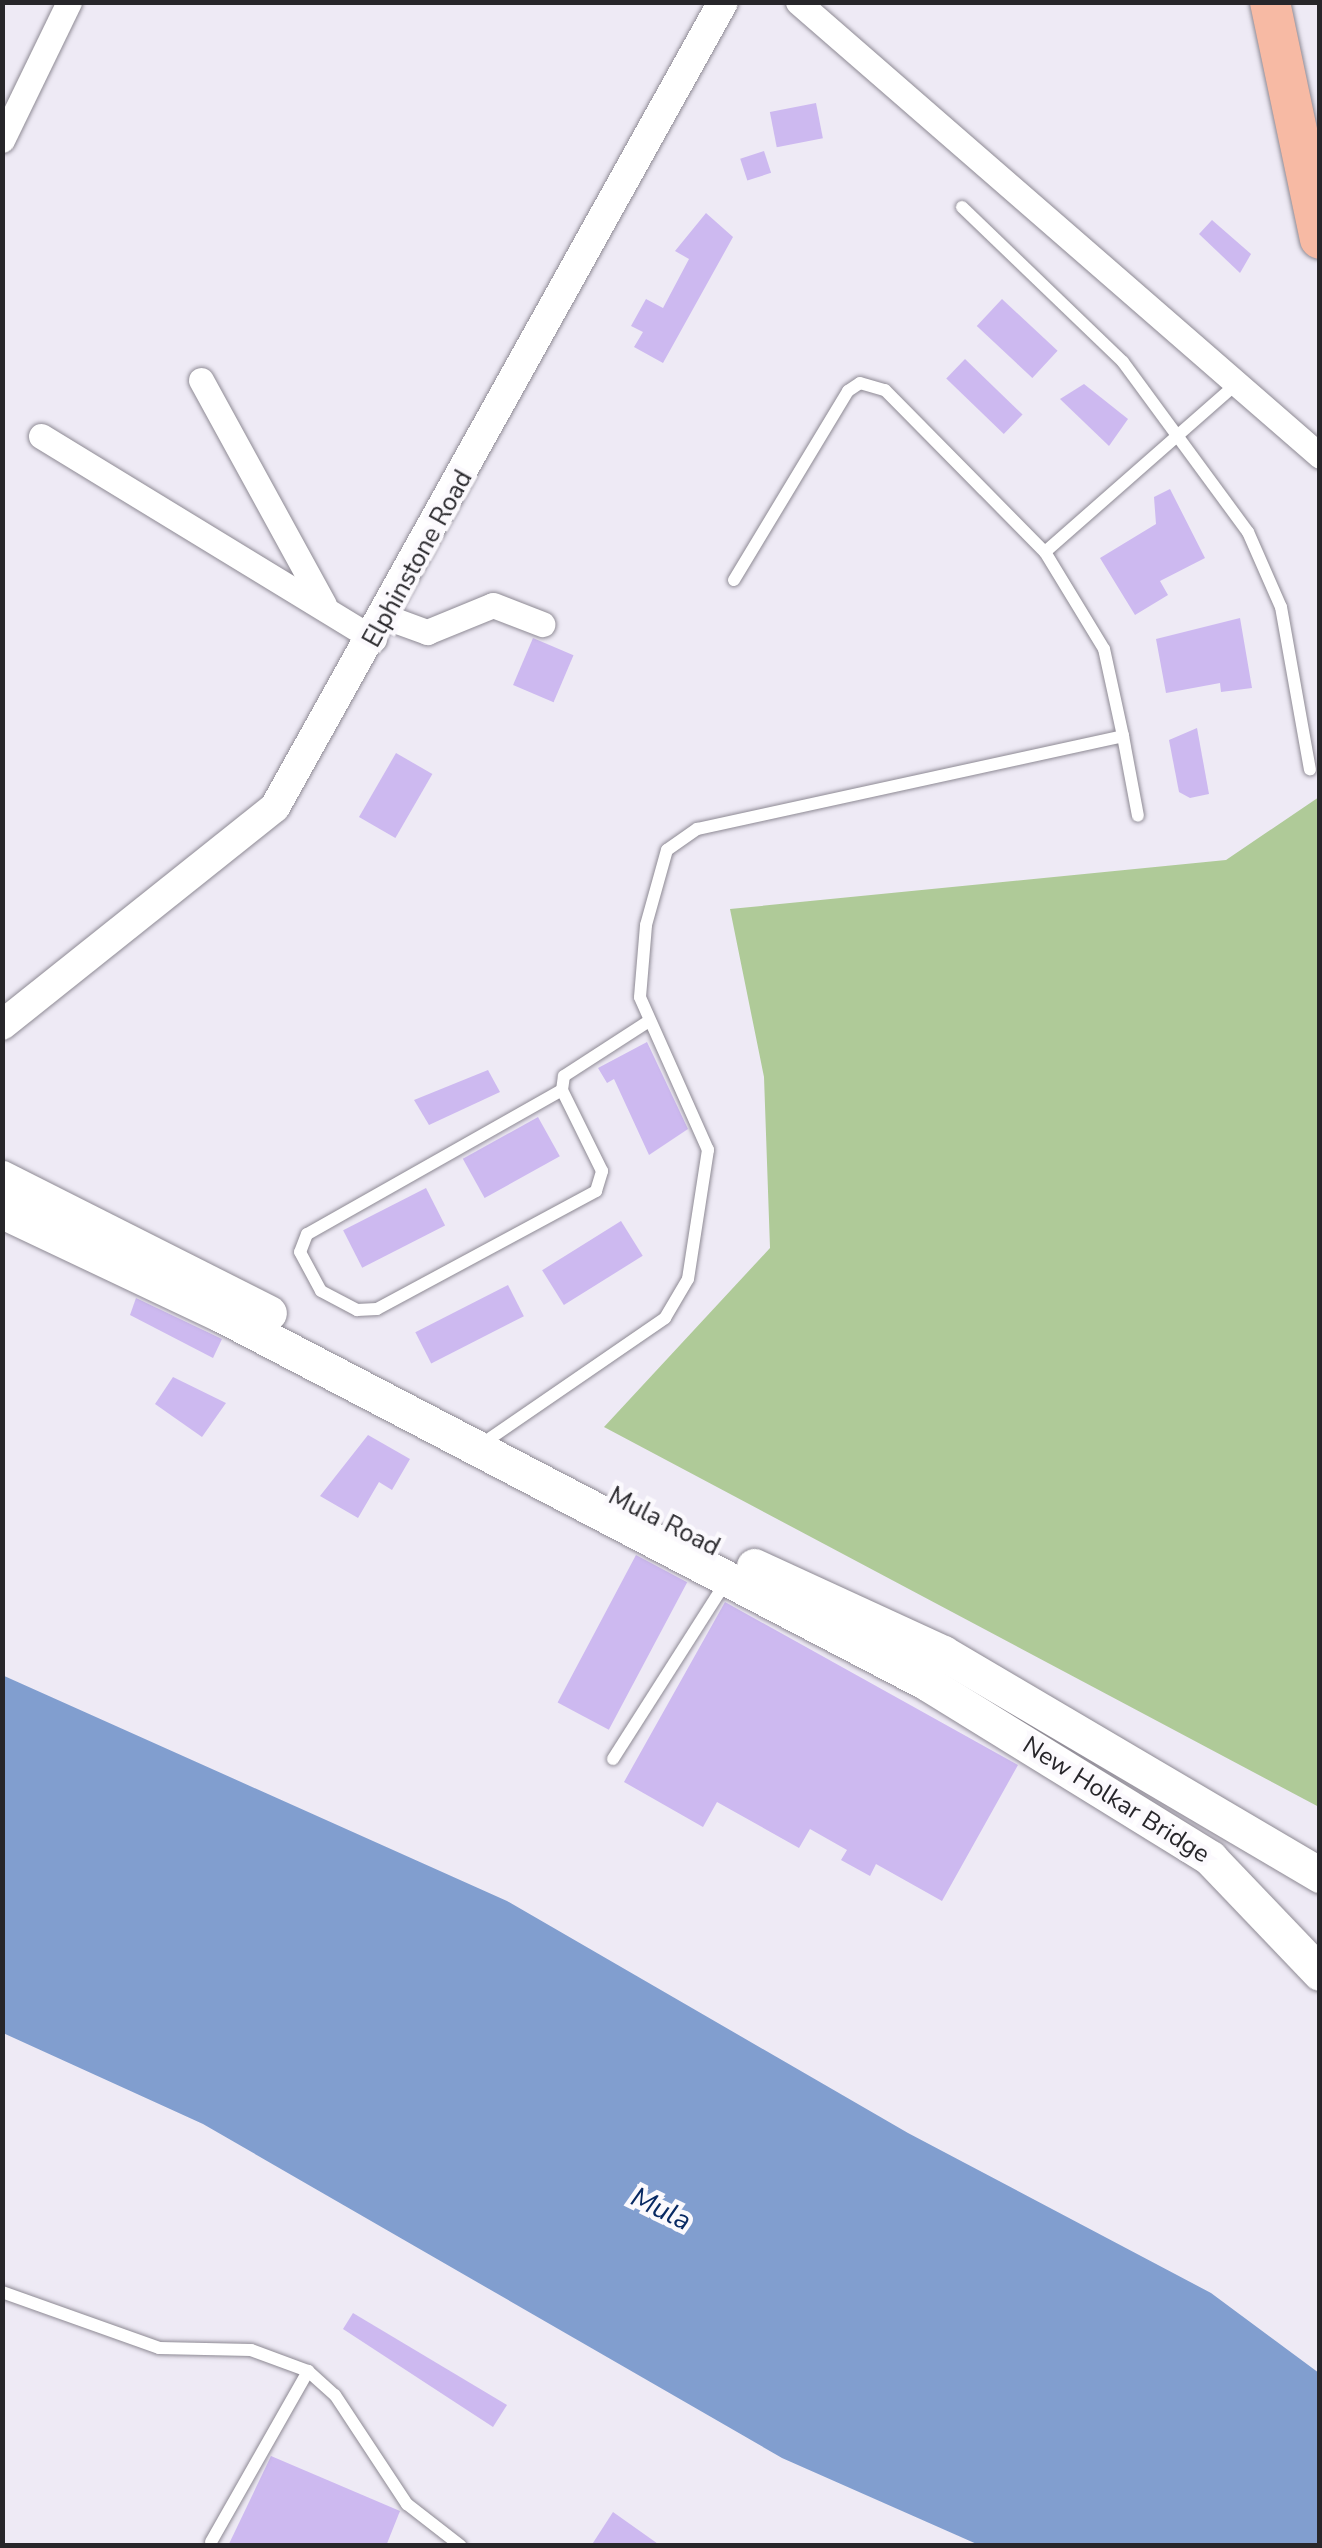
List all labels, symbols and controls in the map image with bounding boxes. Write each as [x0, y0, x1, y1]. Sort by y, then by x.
street label: Elphinstone Road [357, 465, 479, 653]
street label: Mula Road [603, 1481, 725, 1563]
street label: New Holkar Bridge [1017, 1730, 1215, 1870]
water label: Mula [625, 2180, 697, 2238]

